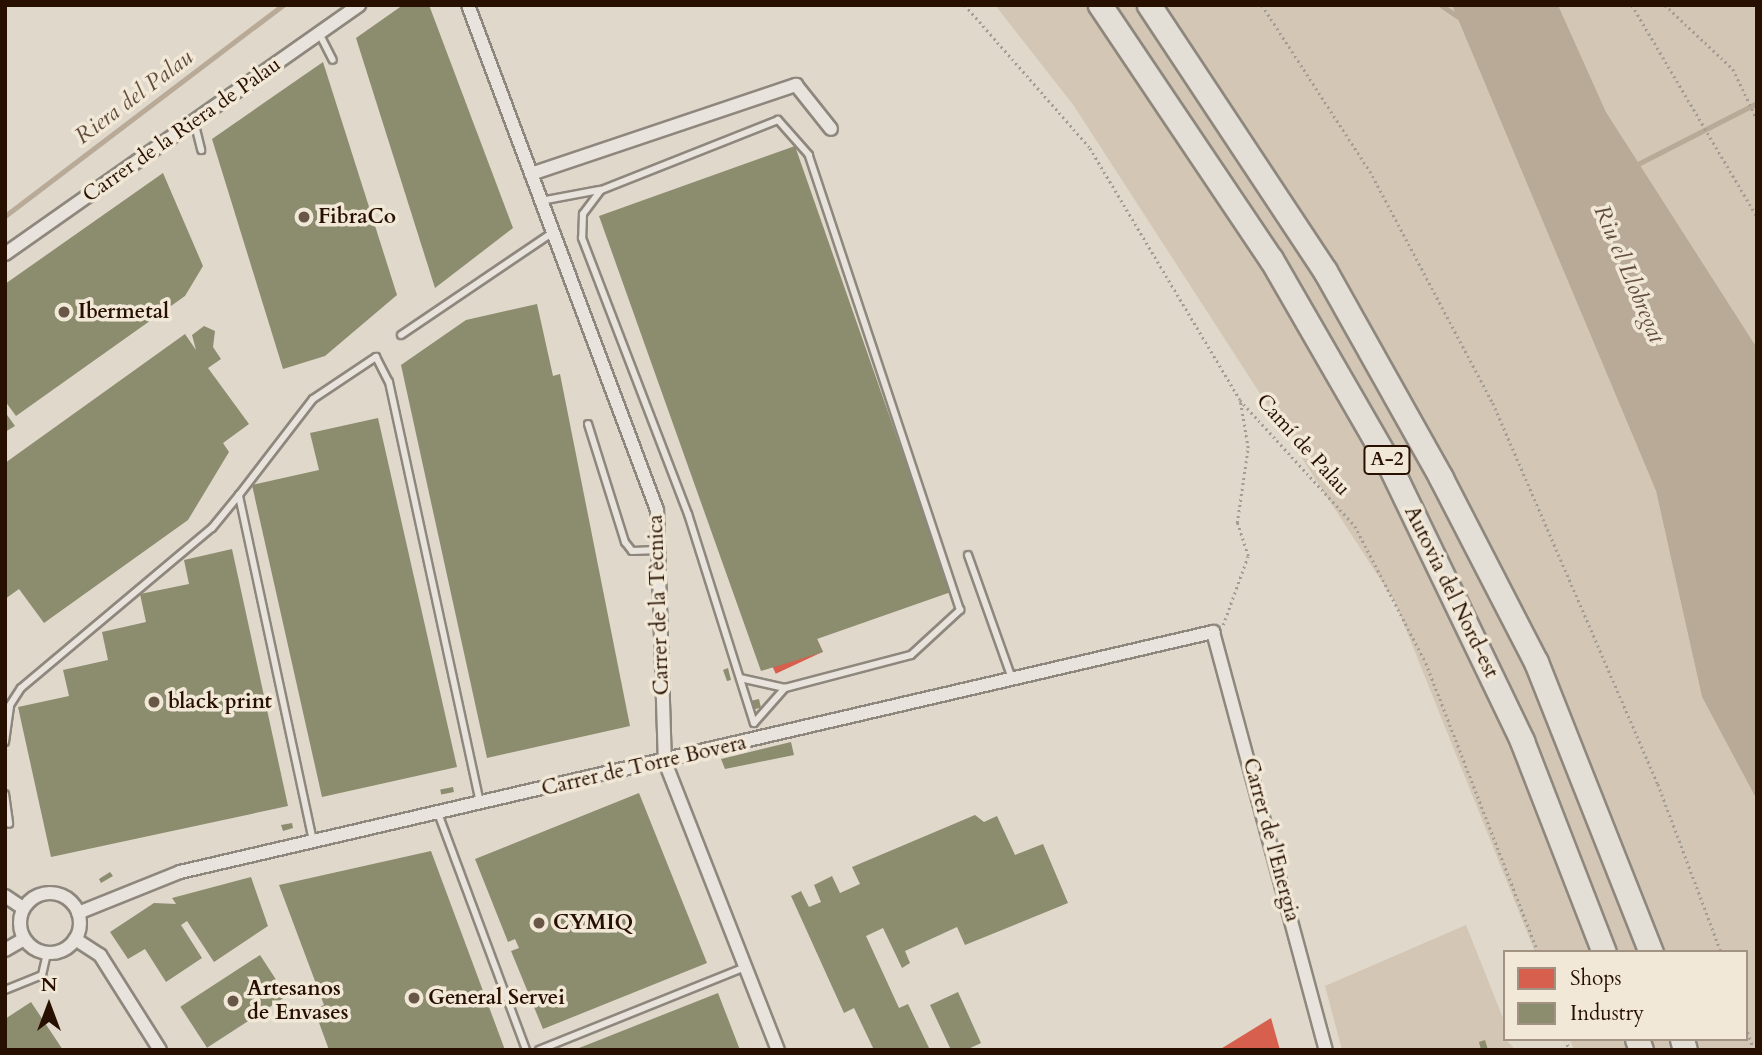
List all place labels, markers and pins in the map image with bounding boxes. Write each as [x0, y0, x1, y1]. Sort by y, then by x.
place label: FibraCo [318, 204, 396, 230]
marker: FibraCo [296, 209, 312, 225]
place label: Ibermetal [78, 299, 169, 325]
marker: Ibermetal [56, 304, 72, 320]
place label: black print [168, 689, 272, 715]
marker: black print [146, 694, 162, 710]
place label: CYMIQ [553, 910, 633, 936]
marker: CYMIQ [531, 915, 547, 931]
place label: Artesanos de Envases [247, 976, 348, 1026]
place label: General Servei [428, 985, 565, 1011]
marker: General Servei [406, 990, 422, 1006]
marker: Artesanos de Envases [225, 993, 241, 1009]

